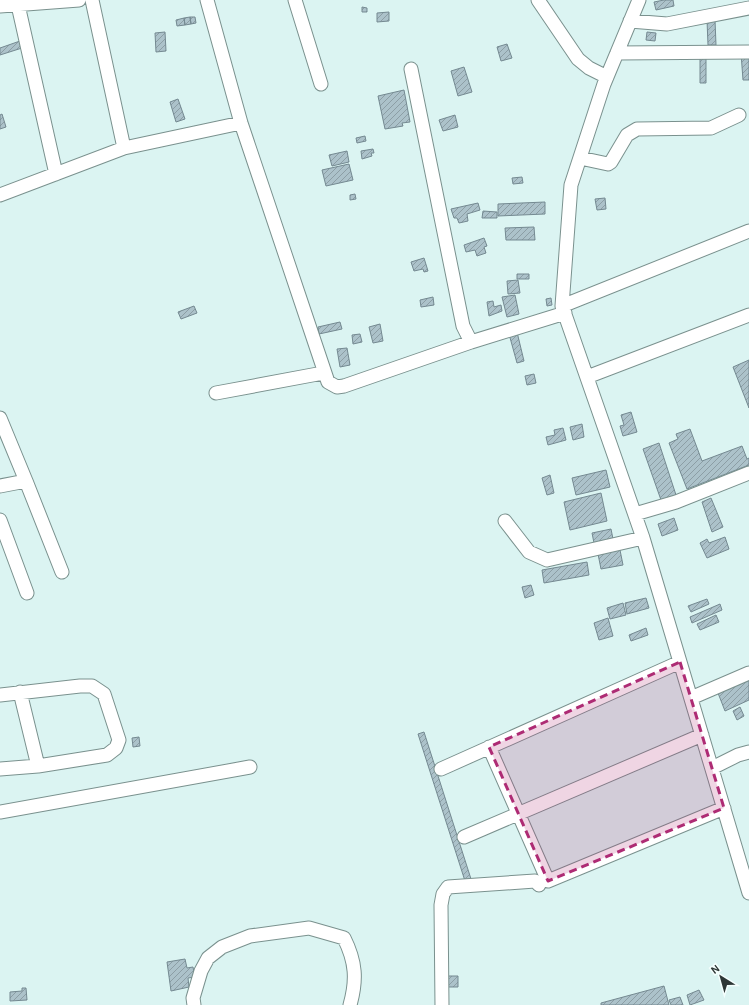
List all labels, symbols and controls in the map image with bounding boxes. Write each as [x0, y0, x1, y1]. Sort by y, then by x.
north arrow [701, 957, 741, 997]
text: N [708, 962, 722, 977]

